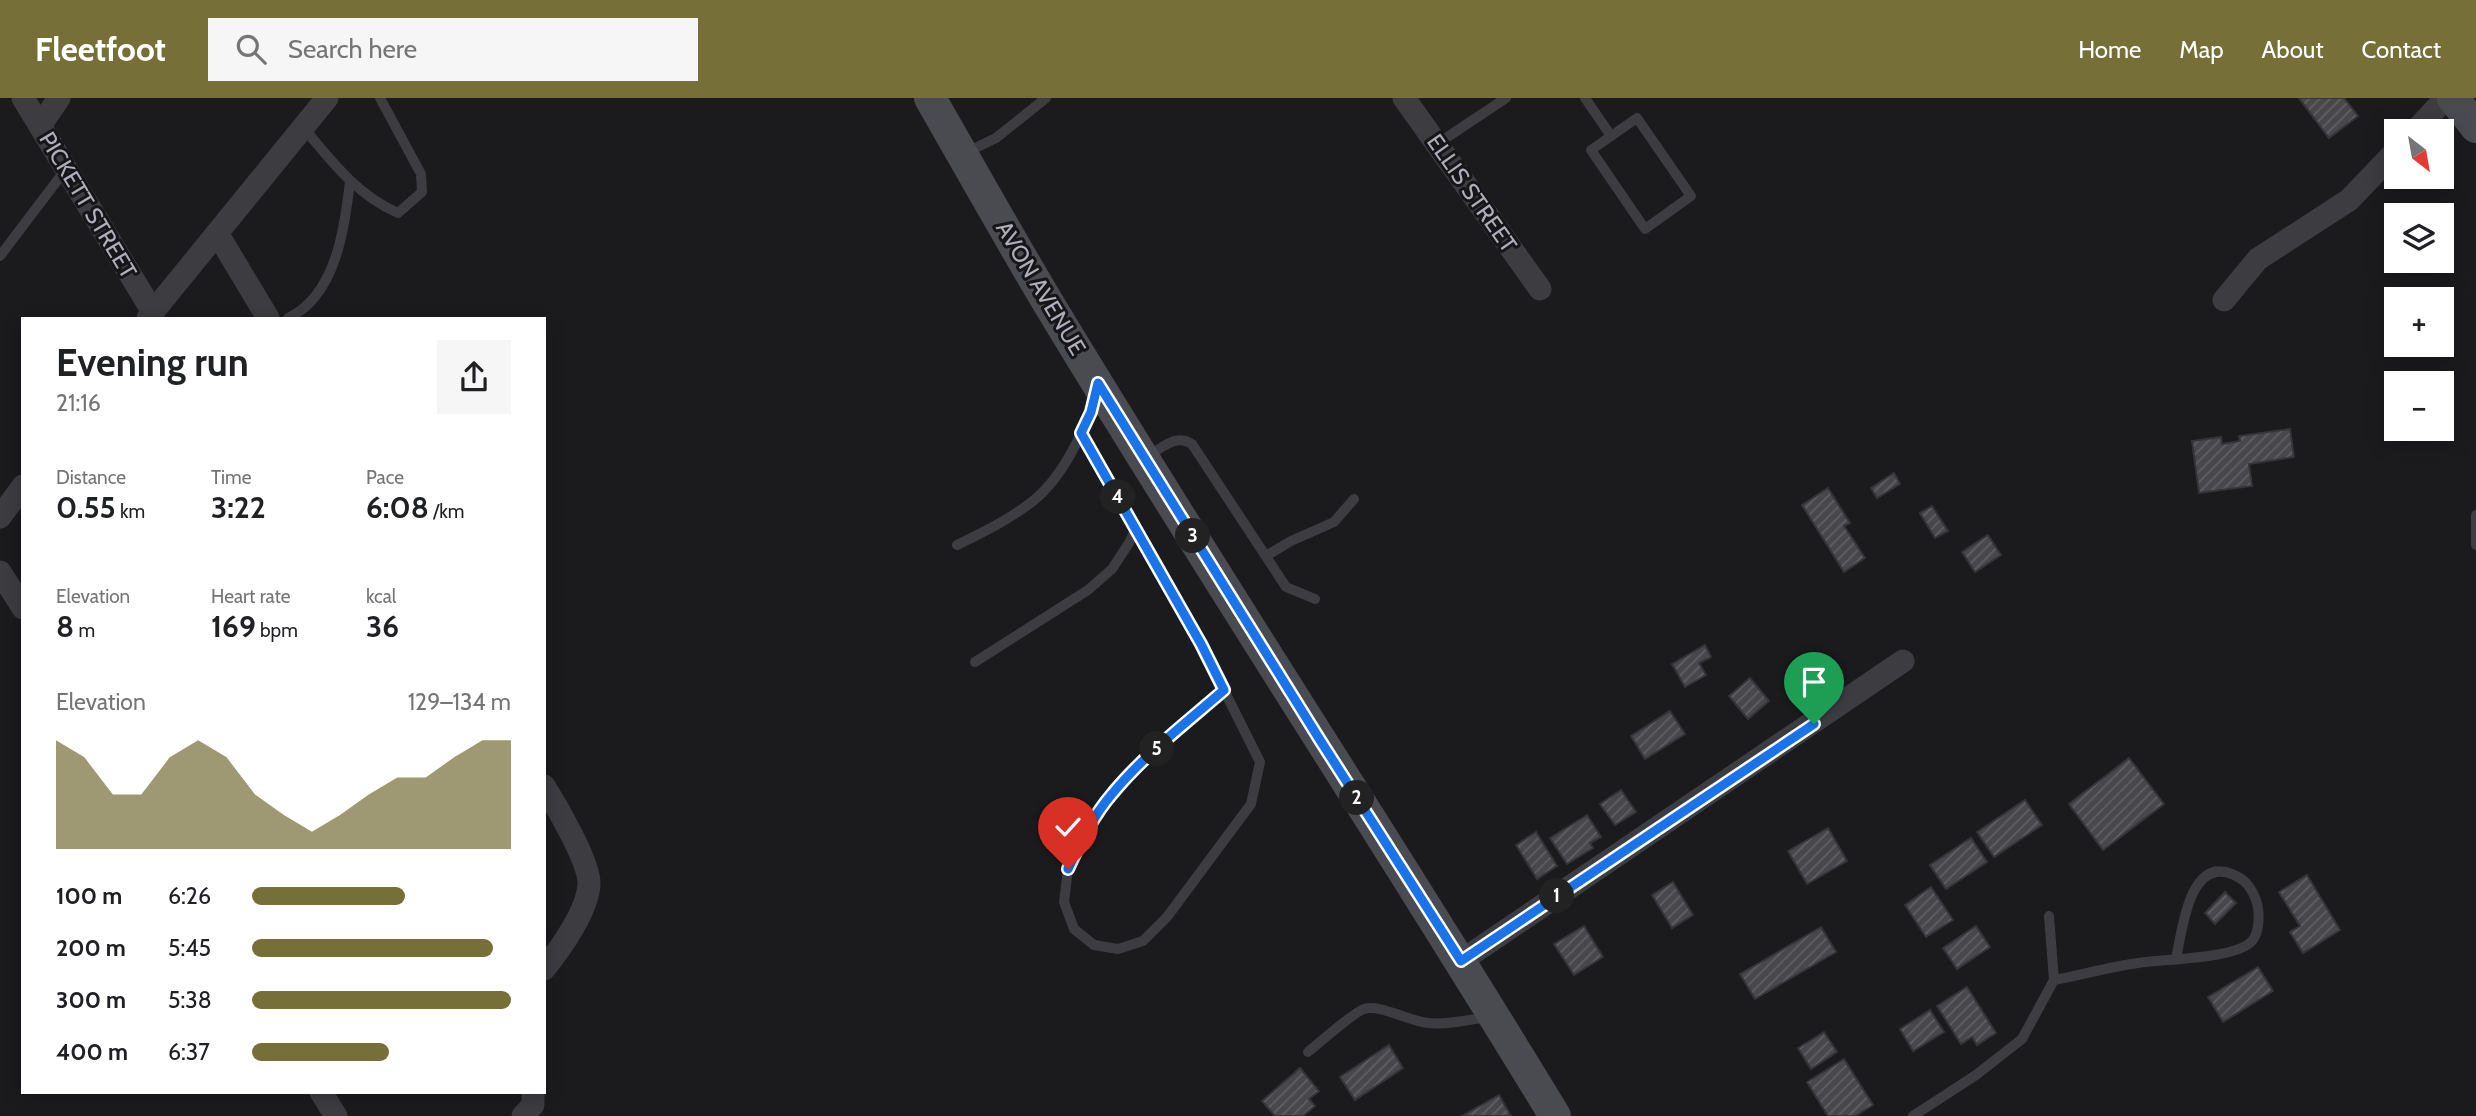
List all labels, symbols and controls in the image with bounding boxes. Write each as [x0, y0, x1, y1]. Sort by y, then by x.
search box [208, 18, 698, 81]
text: Fleetfoot [35, 29, 166, 69]
icon: search [232, 30, 270, 68]
text: Search here [288, 33, 417, 65]
text: Home [2078, 35, 2141, 64]
text: Map [2179, 35, 2224, 64]
text: About [2262, 35, 2324, 64]
text: Contact [2362, 35, 2441, 64]
north arrow [2384, 119, 2454, 189]
map controls [2384, 119, 2454, 441]
street label: PICKETT STREET [33, 127, 143, 283]
street label: ELLIS STREET [1421, 129, 1523, 257]
button: layers [2384, 203, 2454, 273]
street label: AVON AVENUE [990, 216, 1092, 360]
button: + [2384, 287, 2454, 357]
text: Evening run [56, 339, 249, 386]
button: share [437, 340, 511, 414]
button: − [2384, 371, 2454, 441]
text: 21:16 [56, 389, 101, 417]
text: Distance [56, 466, 126, 489]
text: Time [211, 466, 251, 489]
text: Pace [366, 466, 404, 489]
pin: 4 [1100, 480, 1136, 514]
text: 4 [1112, 485, 1123, 508]
text: 0.55 [56, 489, 116, 526]
text: 3:22 [211, 489, 266, 526]
text: 6:08 [366, 489, 429, 526]
text: km [116, 500, 145, 523]
text: /km [429, 500, 464, 523]
pin: 3 [1176, 518, 1210, 554]
text: 3 [1187, 524, 1198, 547]
text: Elevation [56, 585, 130, 608]
text: Heart rate [211, 585, 291, 608]
text: kcal [366, 585, 396, 608]
text: 8 [56, 608, 74, 645]
text: 169 [211, 608, 256, 645]
text: 36 [366, 608, 399, 645]
text: m [74, 619, 95, 642]
text: bpm [256, 619, 298, 642]
pin [1784, 652, 1844, 724]
icon: arrive [1795, 663, 1833, 701]
text: Elevation [56, 688, 146, 716]
text: 129–134 m [408, 688, 511, 716]
pin: 5 [1140, 732, 1174, 766]
text: 5 [1151, 737, 1162, 760]
pin: 2 [1340, 780, 1374, 816]
text: 2 [1351, 786, 1362, 809]
pin [1038, 797, 1098, 869]
icon: check [1049, 808, 1087, 846]
pin: 1 [1540, 878, 1574, 914]
text: 100 m [56, 882, 122, 910]
text: 6:26 [168, 882, 211, 910]
text: 1 [1553, 884, 1560, 907]
text: 200 m [56, 934, 126, 962]
text: 5:45 [168, 934, 211, 962]
text: 300 m [56, 986, 126, 1014]
text: 5:38 [168, 986, 212, 1014]
text: 400 m [56, 1038, 128, 1066]
text: 6:37 [168, 1038, 210, 1066]

